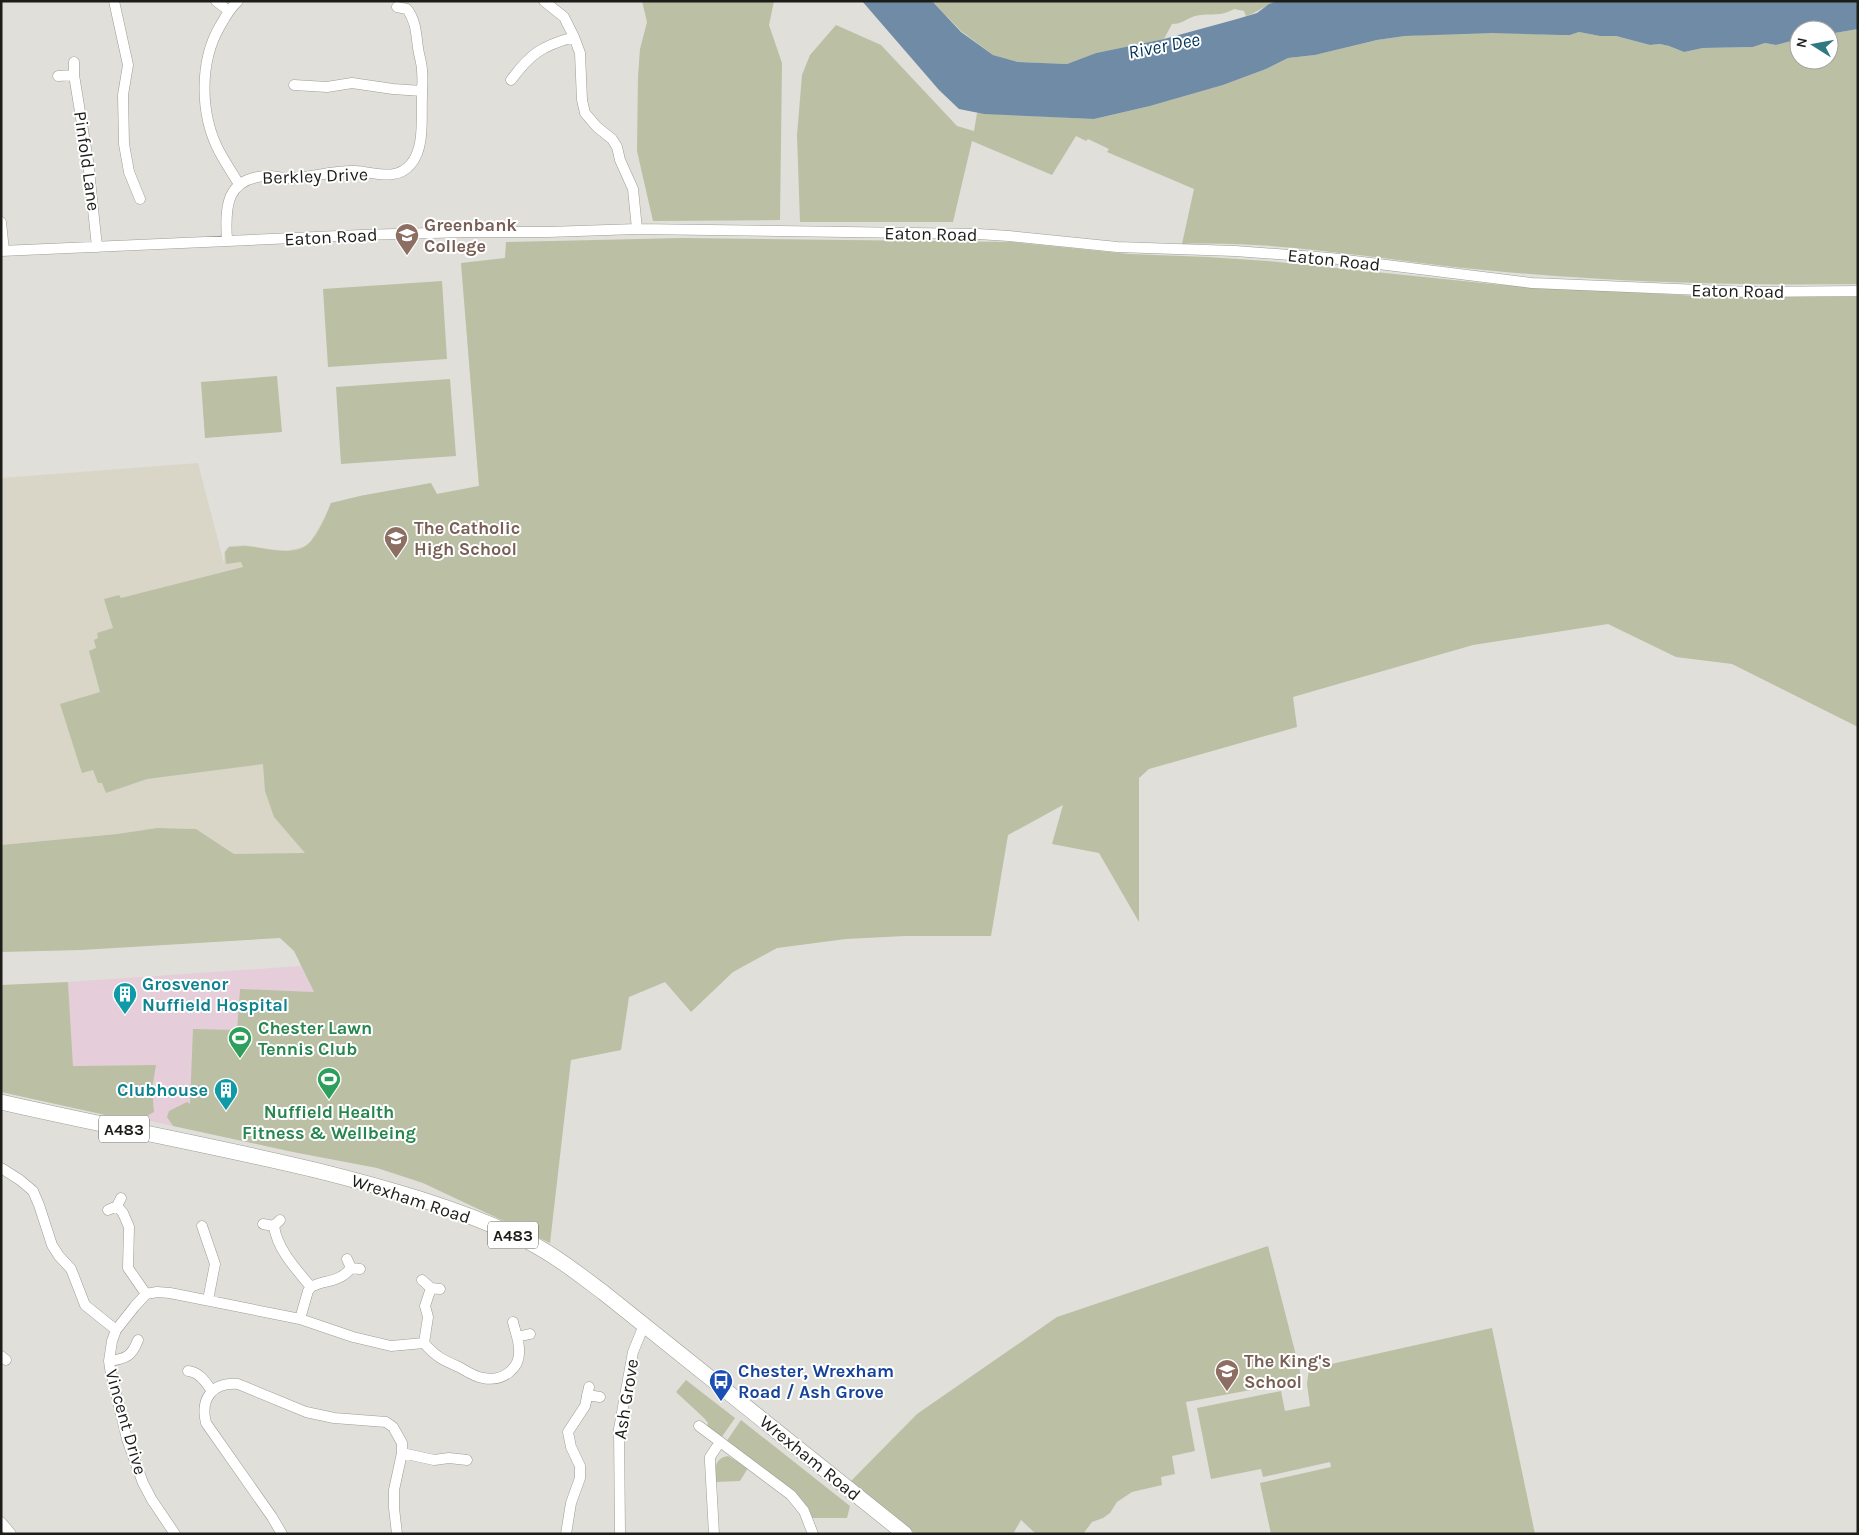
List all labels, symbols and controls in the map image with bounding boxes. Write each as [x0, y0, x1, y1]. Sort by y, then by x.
north arrow [1789, 20, 1839, 70]
water label: River Dee [1126, 28, 1202, 64]
text: N [1792, 36, 1811, 49]
street label: Pinfold Lane [69, 110, 105, 212]
street label: Berkley Drive [262, 163, 368, 189]
place label: Greenbank College [424, 214, 517, 257]
school or university icon: Greenbank College [394, 222, 420, 256]
street label: Eaton Road [884, 222, 978, 246]
street label: Eaton Road [284, 224, 378, 250]
street label: Eaton Road [1286, 244, 1382, 276]
street label: Eaton Road [1691, 279, 1785, 303]
place label: The Catholic High School [414, 517, 520, 560]
school or university icon: The Catholic High School [383, 525, 409, 559]
place label: Grosvenor Nuffield Hospital [142, 973, 288, 1016]
building icon: Grosvenor Nuffield Hospital [112, 981, 138, 1015]
place label: Chester Lawn Tennis Club [258, 1017, 372, 1060]
sports icon: Chester Lawn Tennis Club [227, 1025, 253, 1059]
sports icon: Nuffield Health Fitness & Wellbeing [316, 1066, 342, 1100]
building icon: Clubhouse [213, 1077, 239, 1111]
place label: Clubhouse [117, 1079, 208, 1101]
place label: Nuffield Health Fitness & Wellbeing [242, 1101, 417, 1144]
road number: A483 [99, 1116, 149, 1142]
street label: Wrexham Road [349, 1169, 473, 1229]
road number: A483 [488, 1222, 538, 1248]
place label: The King's School [1244, 1350, 1331, 1393]
street label: Ash Grove [609, 1357, 643, 1441]
school or university icon: The King's School [1214, 1358, 1240, 1392]
place label: Chester, Wrexham Road / Ash Grove [738, 1360, 894, 1403]
street label: Vincent Drive [100, 1367, 152, 1477]
bus stop icon: Chester, Wrexham Road / Ash Grove [708, 1368, 734, 1402]
street label: Wrexham Road [755, 1410, 865, 1506]

